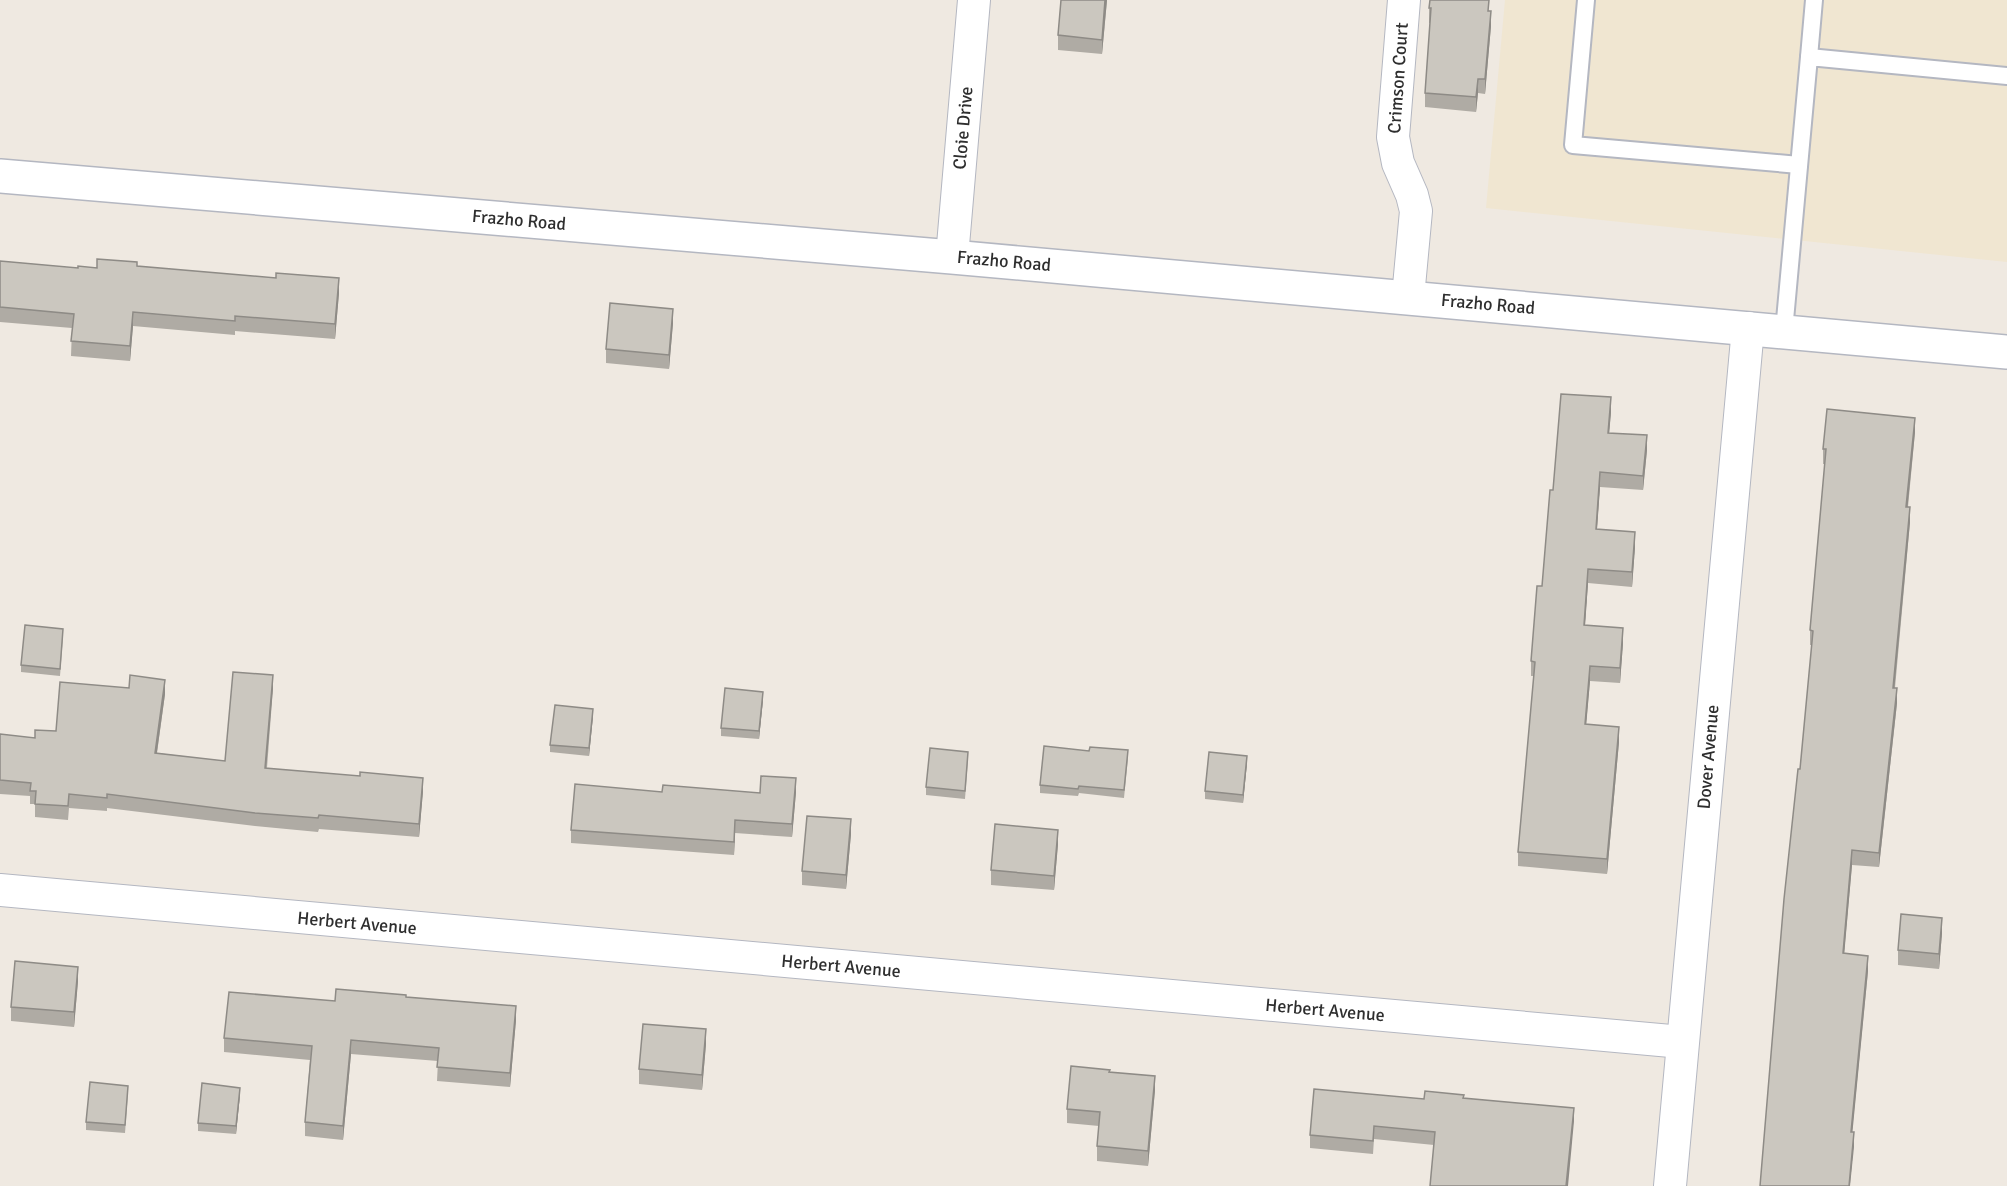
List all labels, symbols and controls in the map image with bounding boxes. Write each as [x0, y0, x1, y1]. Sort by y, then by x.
street label: Crimson Court [1383, 22, 1413, 134]
street label: Cloie Drive [948, 85, 978, 171]
street label: Frazho Road [471, 205, 567, 235]
street label: Frazho Road [956, 246, 1052, 276]
street label: Frazho Road [1440, 289, 1536, 319]
street label: Dover Avenue [1692, 704, 1724, 810]
street label: Herbert Avenue [296, 907, 418, 939]
street label: Herbert Avenue [780, 950, 902, 982]
street label: Herbert Avenue [1264, 994, 1386, 1026]

